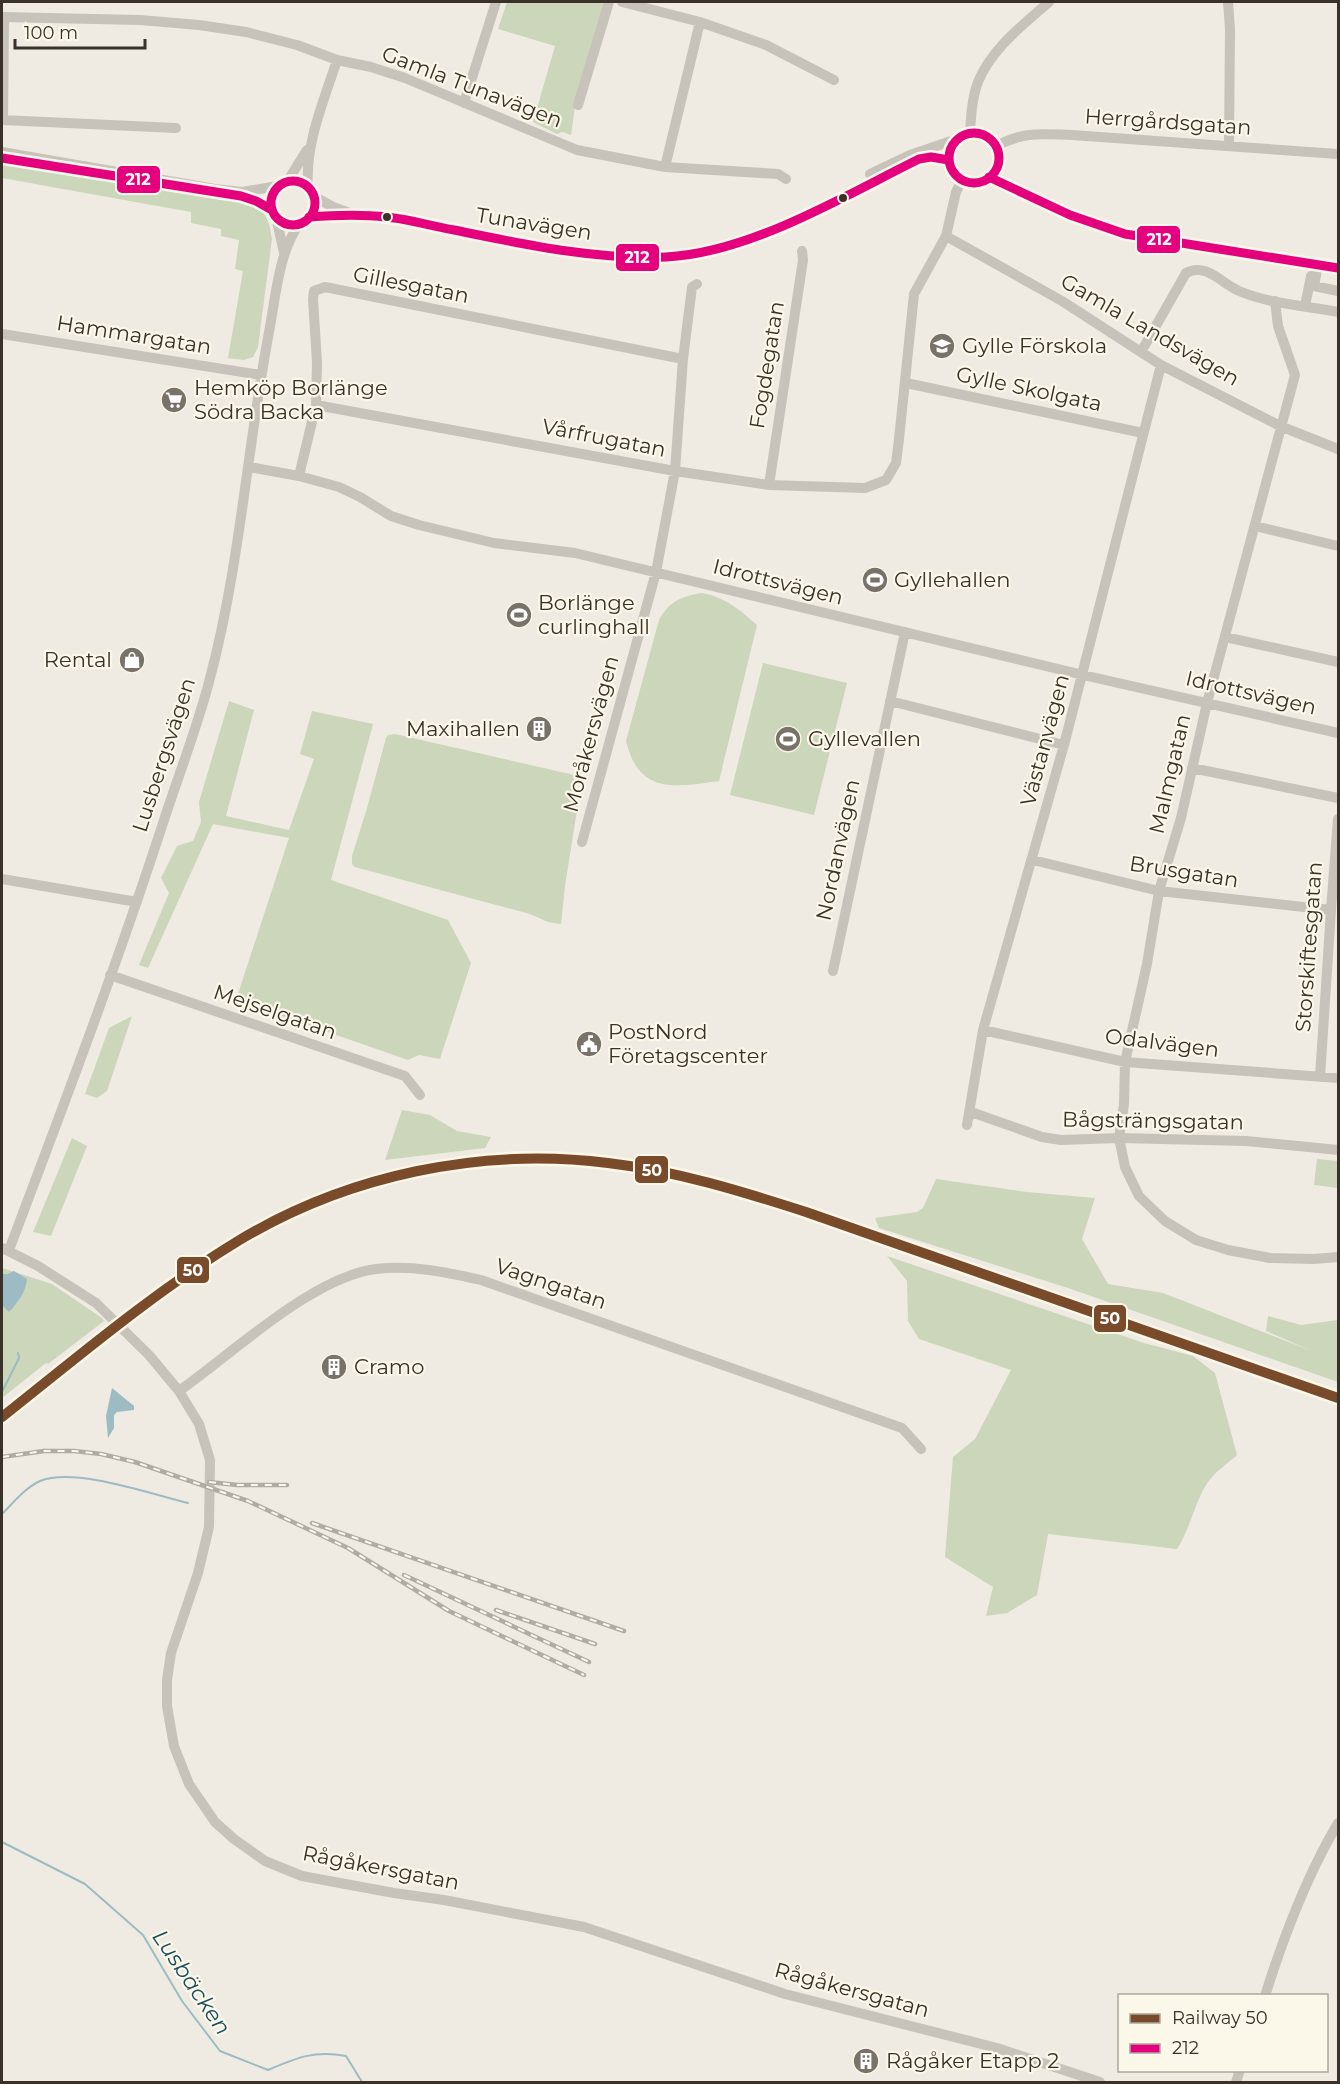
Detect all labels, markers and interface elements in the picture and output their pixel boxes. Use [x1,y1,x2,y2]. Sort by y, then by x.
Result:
scale bar [15,12,146,50]
text: 100 m [24,22,78,44]
street label: Gamla Tunavägen [378,41,566,132]
street label: Herrgårdsgatan [1084,103,1252,140]
line badge: 212 [116,165,161,194]
text: 212 [125,170,151,189]
unlabelled marker [837,192,849,204]
street label: Tunavägen [474,202,594,245]
unlabelled marker [381,211,393,223]
line badge: 212 [1136,225,1181,254]
text: 212 [1146,230,1172,249]
line badge: 212 [615,243,660,272]
text: 212 [624,248,650,267]
street label: Gillesgatan [351,261,471,308]
street label: Gamla Landsvägen [1056,268,1244,391]
street label: Fogdegatan [744,299,789,431]
street label: Hammargatan [55,310,213,359]
school or university icon: Gylle Förskola [927,331,957,361]
place label: Gylle Förskola [962,333,1107,358]
street label: Gylle Skolgata [954,361,1104,416]
place label: Hemköp Borlänge Södra Backa [194,375,388,424]
supermarket icon: Hemköp Borlänge Södra Backa [159,385,189,415]
street label: Vårfrugatan [540,413,668,462]
street label: Idrottsvägen [710,553,846,610]
sports icon: Gyllehallen [860,565,890,595]
place label: Gyllehallen [894,567,1010,592]
place label: Borlänge curlinghall [538,590,650,639]
sports icon: Borlänge curlinghall [504,600,534,630]
shop icon: Rental [117,645,147,675]
place label: Rental [44,647,112,672]
street label: Moråkersvägen [558,653,623,815]
street label: Idrottsvägen [1183,665,1319,720]
street label: Västanvägen [1015,671,1074,808]
street label: Lusbergsvägen [127,675,200,835]
street label: Malmgatan [1144,712,1195,836]
building icon: Maxihallen [524,714,554,744]
place label: Maxihallen [406,716,520,741]
sports icon: Gyllevallen [773,724,803,754]
place label: Gyllevallen [808,726,921,751]
street label: Nordanvägen [810,777,865,923]
street label: Brusgatan [1128,851,1240,892]
street label: Storskiftesgatan [1290,861,1327,1033]
street label: Mejselgatan [210,979,340,1044]
place label: PostNord Företagscenter [608,1019,768,1068]
street label: Odalvägen [1104,1023,1220,1062]
public building icon: PostNord Företagscenter [574,1029,604,1059]
street label: Bågsträngsgatan [1062,1106,1244,1135]
line badge: 50 [634,1155,669,1184]
text: 50 [642,1161,662,1180]
street label: Vagngatan [492,1253,610,1314]
line badge: 50 [176,1256,210,1284]
text: 50 [183,1261,203,1280]
line badge: 50 [1093,1304,1127,1333]
text: 50 [1100,1309,1120,1328]
building icon: Cramo [319,1352,349,1382]
place label: Cramo [354,1354,424,1379]
street label: Rågåkersgatan [301,1840,462,1895]
water label: Lusbäcken [147,1925,237,2040]
street label: Rågåkersgatan [772,1957,932,2022]
legend [1118,1994,1328,2072]
text: Railway 50 [1172,2007,1268,2029]
text: 212 [1172,2037,1199,2059]
building icon: Rågåker Etapp 2 [851,2046,881,2076]
place label: Rågåker Etapp 2 [886,2048,1059,2073]

